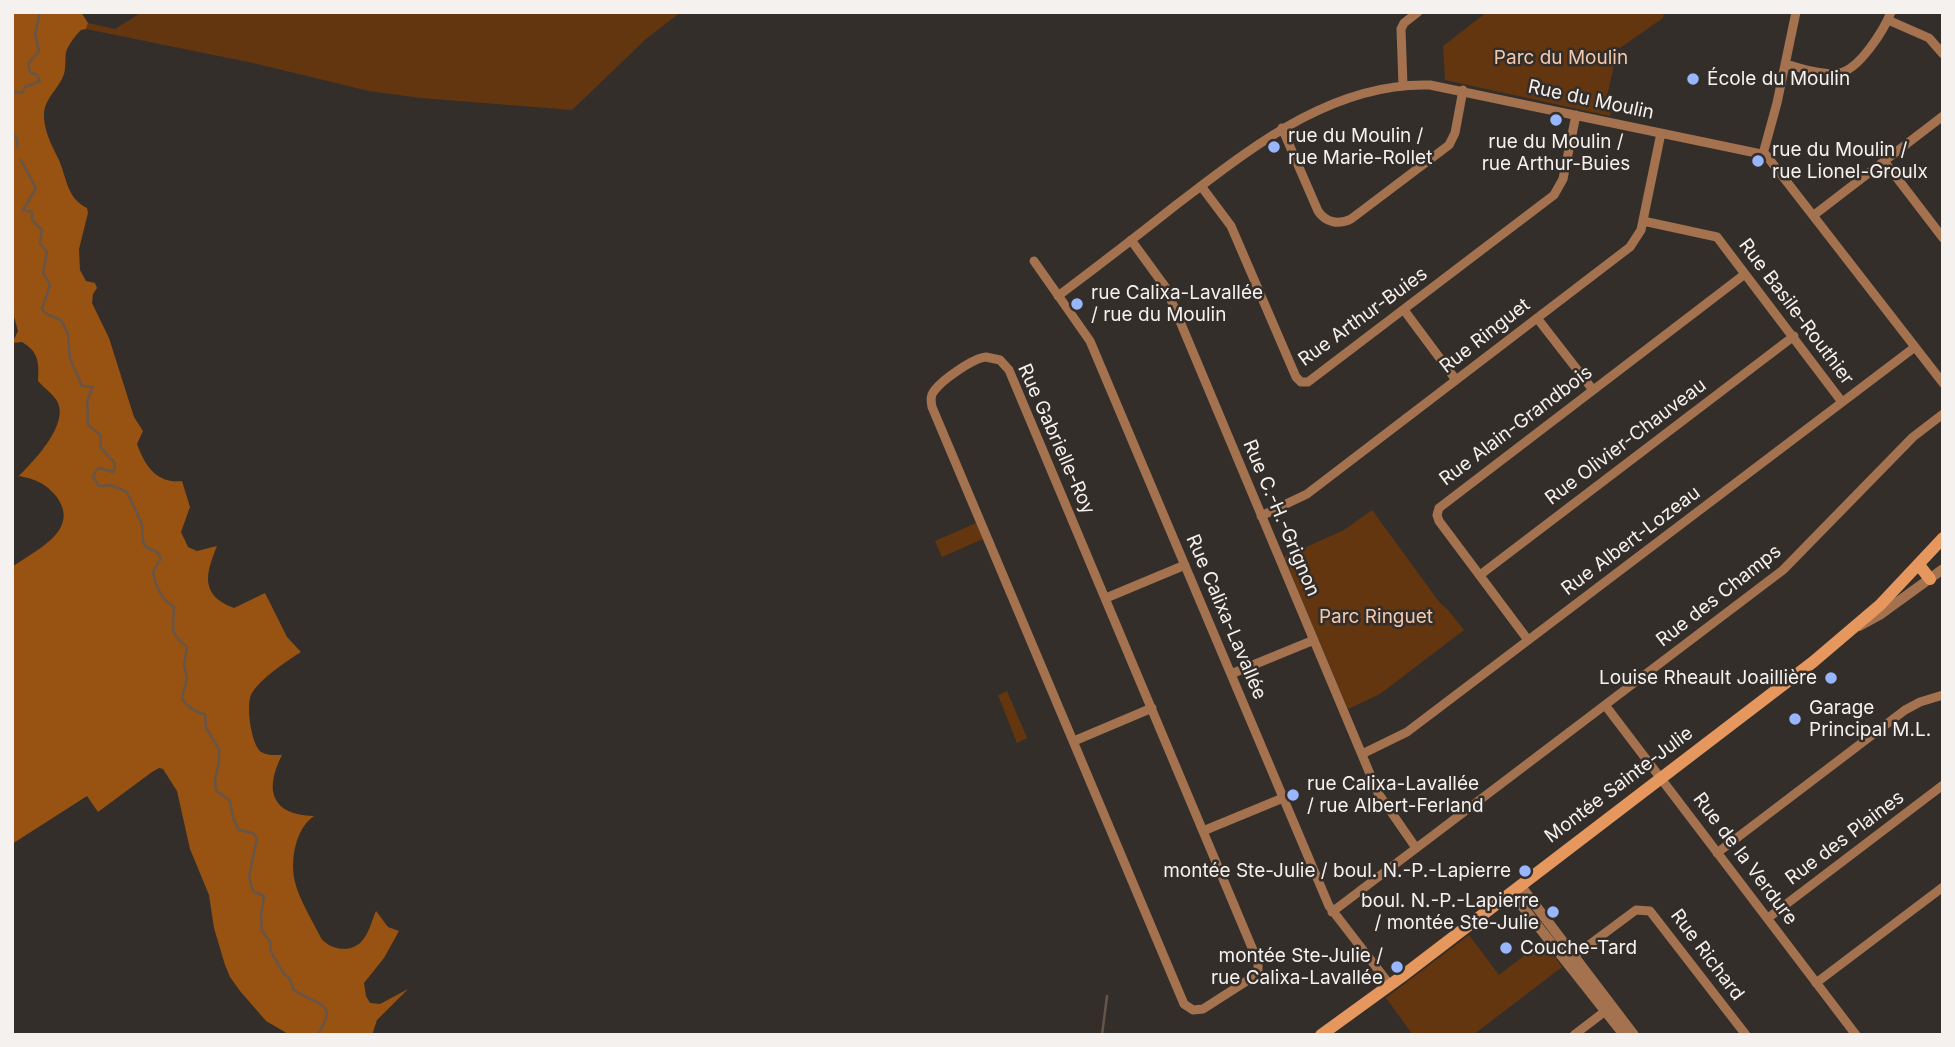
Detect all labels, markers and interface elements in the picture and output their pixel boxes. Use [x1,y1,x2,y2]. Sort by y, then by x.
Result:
park label: Parc du Moulin [1494,47,1628,69]
place label: École du Moulin [1707,68,1850,90]
marker: École du Moulin [1685,71,1701,87]
street label: Rue du Moulin [1526,76,1656,124]
marker: rue du Moulin / rue Arthur-Buies [1548,112,1564,128]
place label: rue du Moulin / rue Marie-Rollet [1288,125,1432,169]
place label: rue du Moulin / rue Arthur-Buies [1482,131,1630,175]
marker: rue du Moulin / rue Marie-Rollet [1266,139,1282,155]
place label: rue du Moulin / rue Lionel-Groulx [1772,139,1928,183]
marker: rue du Moulin / rue Lionel-Groulx [1750,153,1766,169]
street label: Rue Basile-Routhier [1734,235,1858,389]
street label: Rue Arthur-Buies [1294,263,1432,371]
place label: rue Calixa-Lavallée / rue du Moulin [1091,282,1263,326]
street label: Rue Ringuet [1435,294,1535,378]
marker: rue Calixa-Lavallée / rue du Moulin [1069,296,1085,312]
street label: Rue Gabrielle-Roy [1013,360,1099,518]
street label: Rue Alain-Grandbois [1435,361,1597,491]
street label: Rue Olivier-Chauveau [1541,374,1711,510]
street label: Rue C.-H.-Grignon [1238,436,1324,600]
street label: Rue Albert-Lozeau [1557,481,1705,601]
street label: Rue Calixa-Lavallée [1181,531,1271,703]
street label: Rue des Champs [1652,540,1786,652]
park label: Parc Ringuet [1319,606,1433,628]
place label: Louise Rheault Joaillière [1599,667,1817,689]
marker: Louise Rheault Joaillière [1823,670,1839,686]
place label: Garage Principal M.L. [1809,697,1931,741]
marker: Garage Principal M.L. [1787,711,1803,727]
street label: Montée Sainte-Julie [1541,722,1697,848]
place label: rue Calixa-Lavallée / rue Albert-Ferland [1307,773,1484,817]
street label: Rue des Plaines [1781,786,1909,890]
marker: rue Calixa-Lavallée / rue Albert-Ferland [1285,787,1301,803]
street label: Rue de la Verdure [1688,788,1802,930]
place label: montée Ste-Julie / boul. N.-P.-Lapierre [1163,860,1511,882]
marker: montée Ste-Julie / boul. N.-P.-Lapierre [1517,863,1533,879]
place label: boul. N.-P.-Lapierre / montée Ste-Julie [1361,890,1539,934]
marker: boul. N.-P.-Lapierre / montée Ste-Julie [1545,904,1561,920]
street label: Rue Richard [1665,905,1749,1005]
place label: Couche-Tard [1520,937,1637,959]
marker: Couche-Tard [1498,940,1514,956]
place label: montée Ste-Julie / rue Calixa-Lavallée [1211,945,1383,989]
marker: montée Ste-Julie / rue Calixa-Lavallée [1389,959,1405,975]

